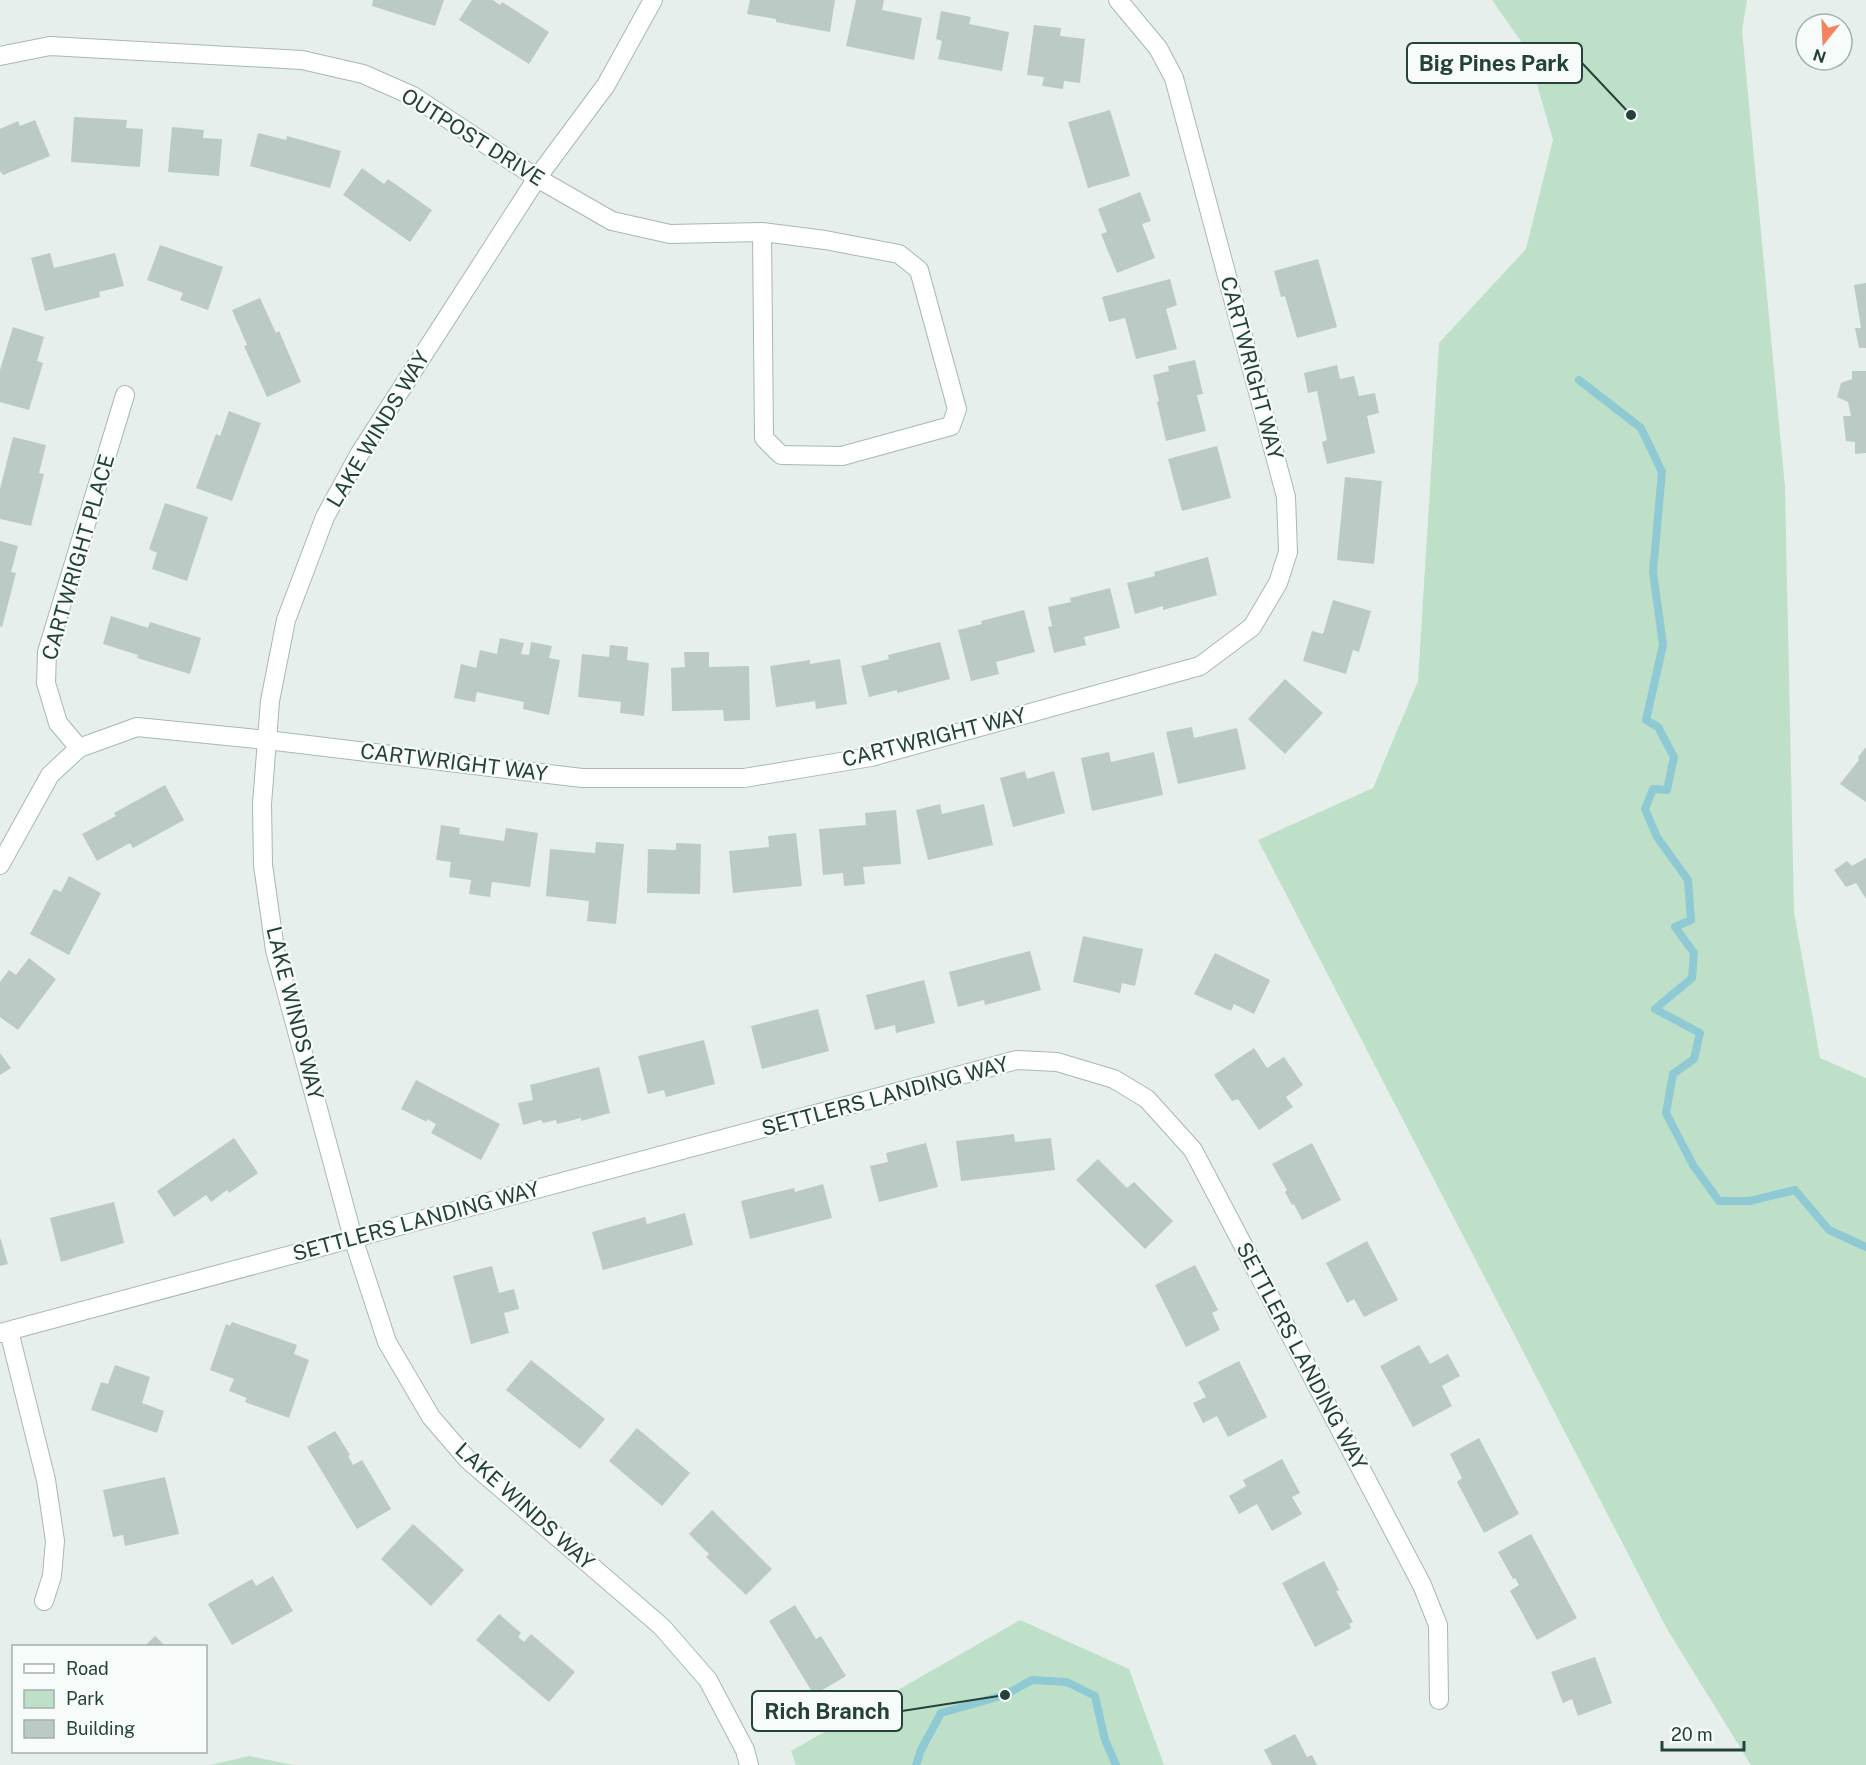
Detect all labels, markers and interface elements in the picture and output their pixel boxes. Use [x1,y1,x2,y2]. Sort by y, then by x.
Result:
north arrow [1794,12,1854,72]
callout: Big Pines Park [1407,43,1582,83]
text: N [1811,45,1828,67]
text: Big Pines Park [1419,50,1569,76]
street label: OUTPOST DRIVE [397,83,549,191]
street label: CARTWRIGHT WAY [1215,274,1289,463]
street label: LAKE WINDS WAY [321,346,435,512]
street label: CARTWRIGHT PLACE [37,451,119,663]
street label: CARTWRIGHT WAY [839,702,1029,772]
street label: CARTWRIGHT WAY [359,738,549,786]
street label: LAKE WINDS WAY [261,924,329,1103]
street label: SETTLERS LANDING WAY [759,1051,1011,1141]
street label: SETTLERS LANDING WAY [290,1176,542,1266]
street label: SETTLERS LANDING WAY [1231,1238,1373,1474]
street label: LAKE WINDS WAY [451,1437,600,1575]
legend [12,1645,207,1753]
text: Road [66,1658,109,1679]
text: Park [66,1688,104,1709]
callout: Rich Branch [752,1691,902,1731]
text: Rich Branch [764,1698,890,1724]
scale bar [1662,1714,1744,1752]
text: Building [66,1718,135,1739]
text: 20 m [1671,1724,1713,1745]

